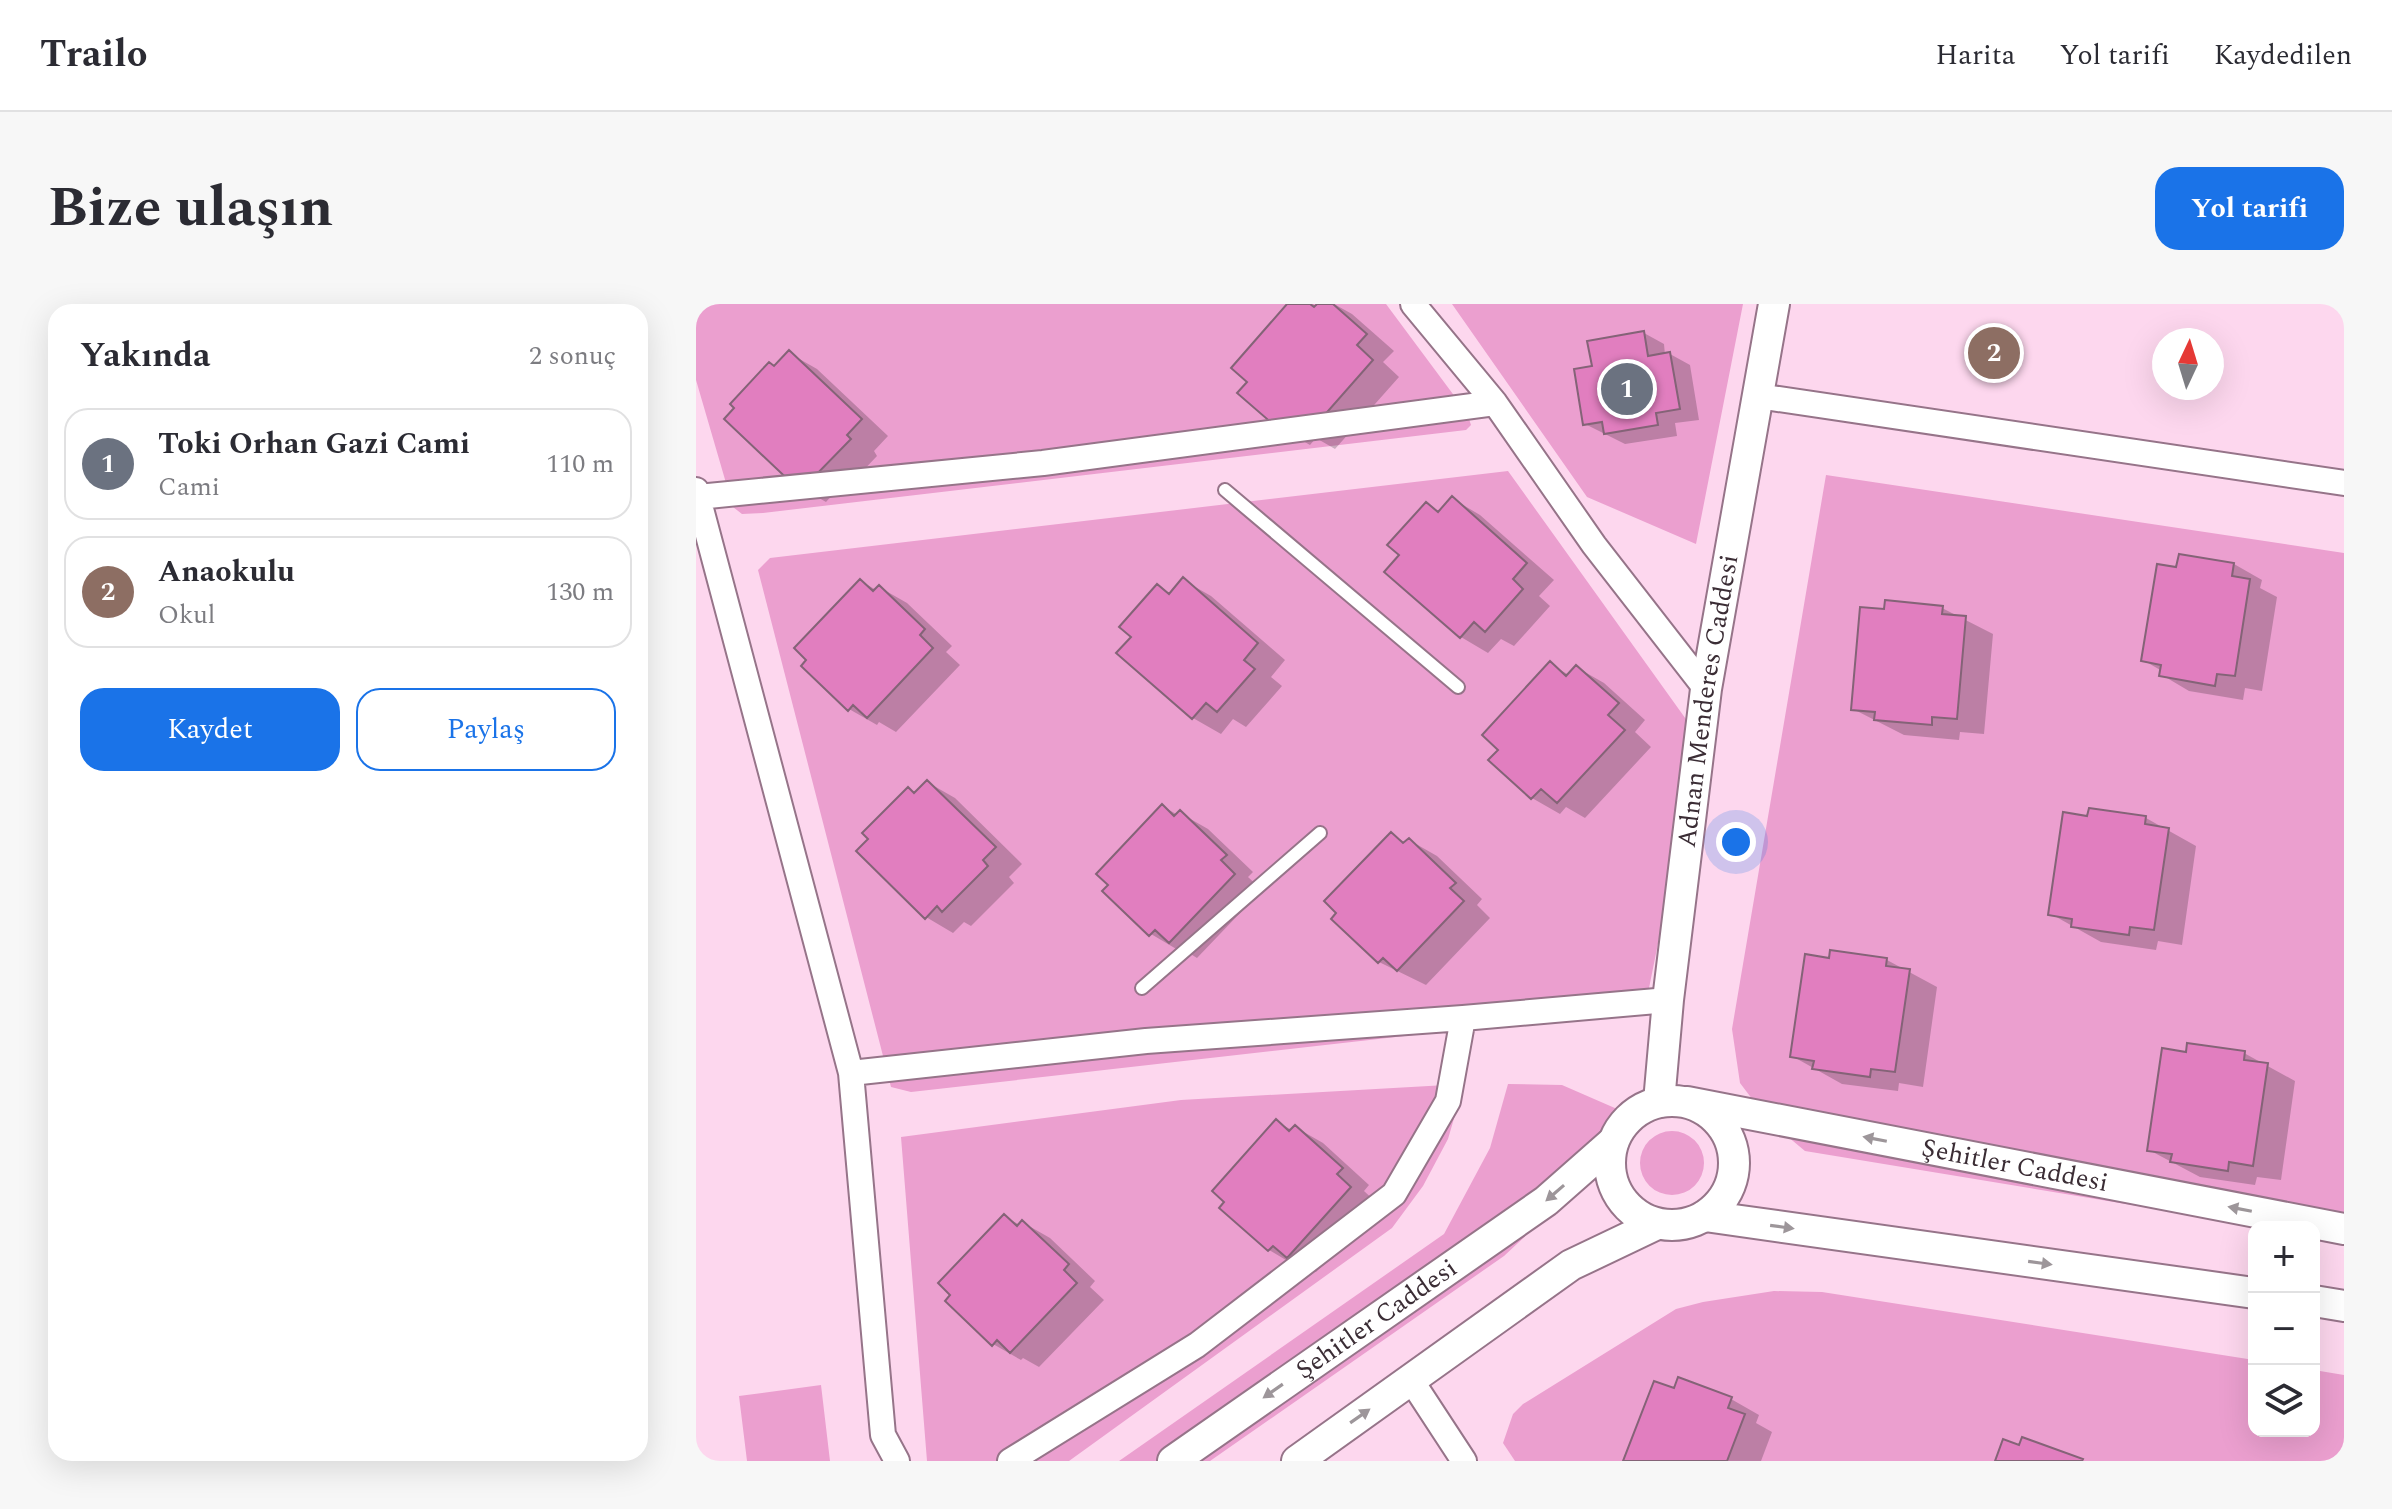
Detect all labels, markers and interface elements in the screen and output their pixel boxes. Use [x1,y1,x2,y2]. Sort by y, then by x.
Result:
text: Trailo [40,26,147,84]
text: Harita [1936,34,2015,77]
text: Yol tarifi [2059,34,2170,77]
text: Kaydedilen [2214,34,2352,77]
text: Bize ulaşın [48,166,333,251]
button: Yol tarifi [2155,167,2344,250]
pin: 2 [1968,323,2020,383]
north arrow [2152,328,2224,400]
text: Yakında [80,330,211,382]
text: 2 sonuç [529,336,616,376]
pin: 1 [1601,359,1653,419]
text: Toki Orhan Gazi Cami [158,421,470,467]
text: 1 [101,444,115,484]
text: 110 m [546,444,614,484]
text: Cami [158,467,220,507]
text: Anaokulu [158,549,295,595]
street label: Adnan Menderes Caddesi [1667,551,1749,850]
text: 2 [101,572,115,612]
text: 130 m [546,572,614,612]
text: Okul [158,595,215,635]
button: Kaydet [80,688,340,771]
button: Paylaş [356,688,616,771]
your location [1716,822,1756,862]
street label: Şehitler Caddesi [1918,1128,2112,1203]
one-way arrow [1862,1132,1887,1144]
one-way arrow [1545,1184,1565,1201]
one-way arrow [2227,1202,2252,1215]
one-way arrow [1770,1221,1795,1234]
map controls [2248,1221,2320,1437]
button: + [2248,1221,2320,1293]
street label: Şehitler Caddesi [1287,1249,1465,1390]
one-way arrow [2028,1257,2053,1270]
button: − [2248,1293,2320,1365]
button: layers [2248,1365,2320,1437]
one-way arrow [1263,1383,1284,1398]
one-way arrow [1350,1409,1371,1424]

